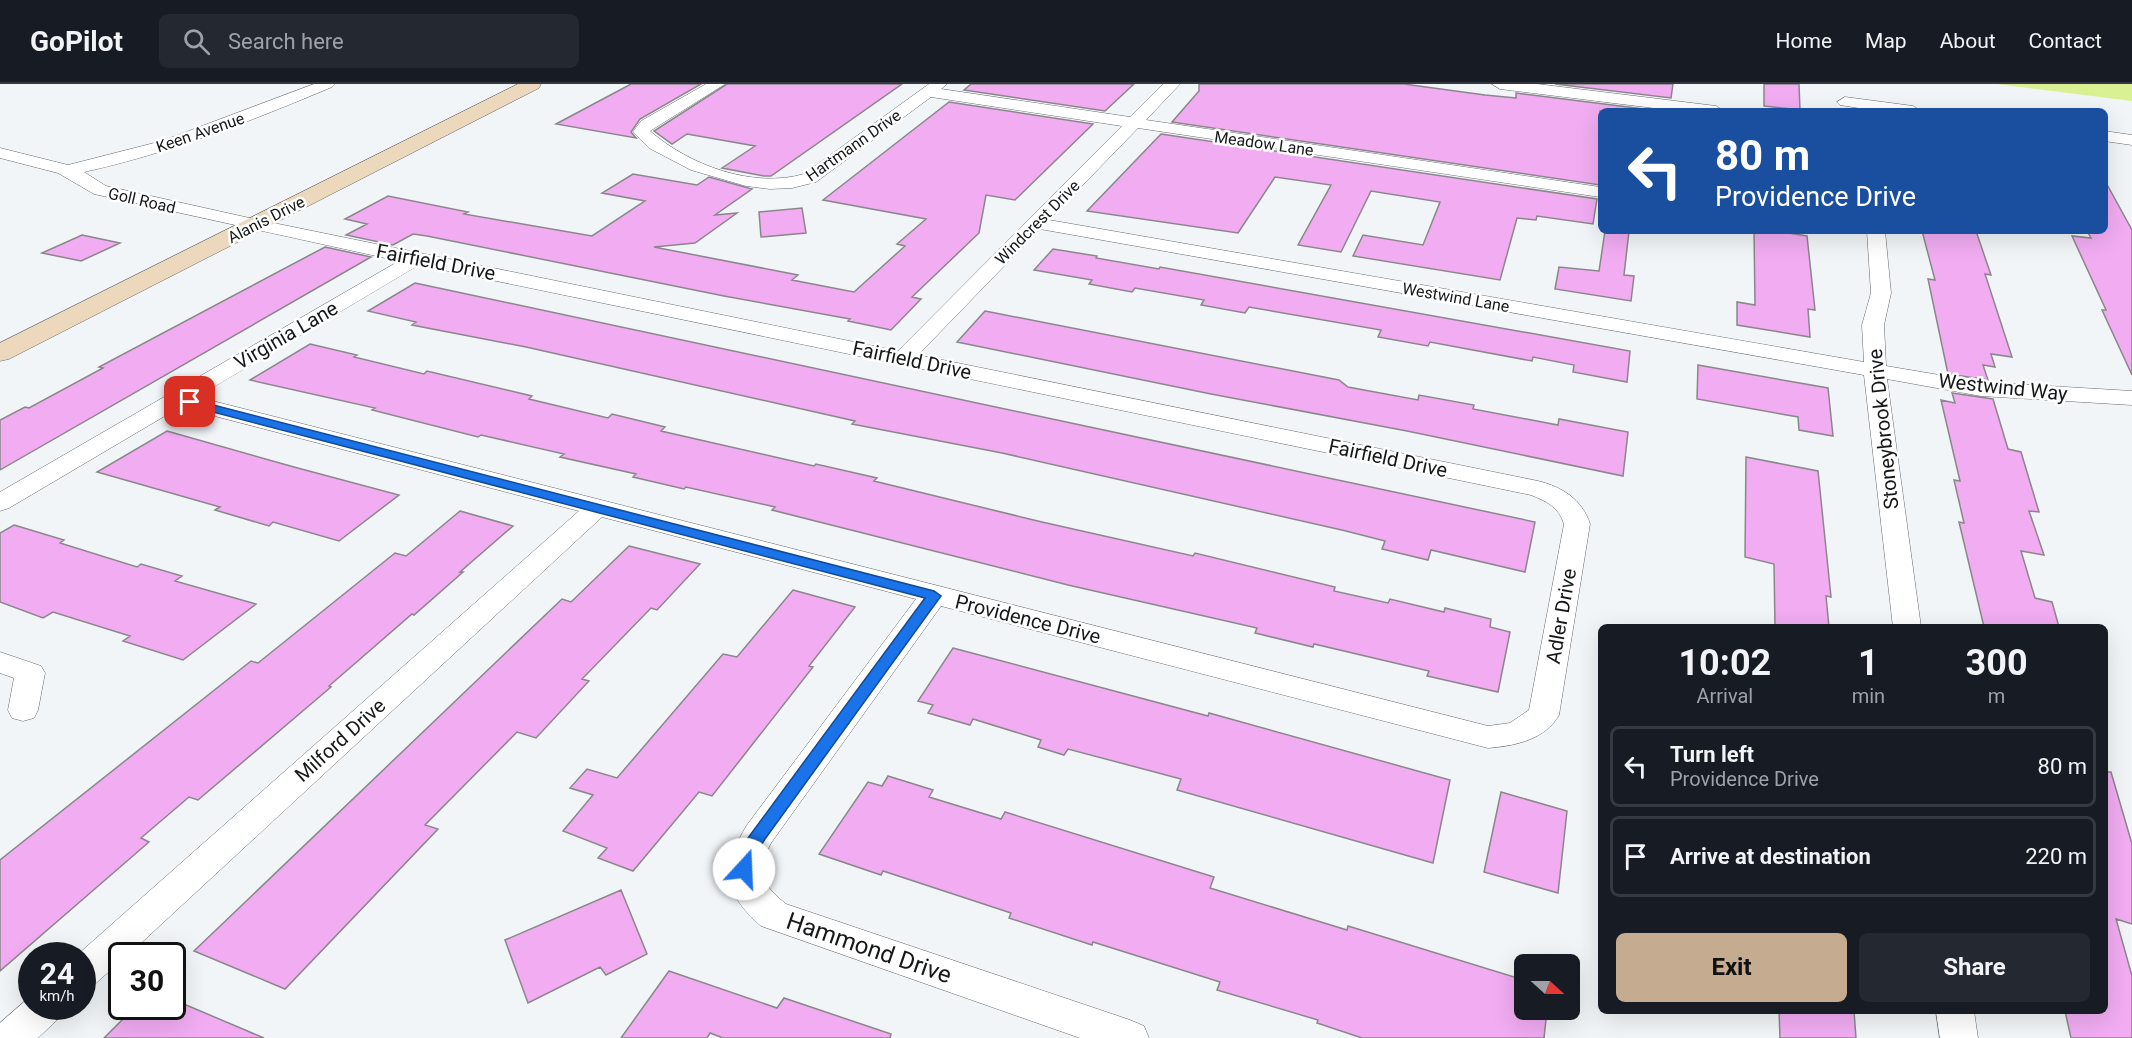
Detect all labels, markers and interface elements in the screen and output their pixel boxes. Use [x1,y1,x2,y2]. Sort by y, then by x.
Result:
search box [159,14,579,68]
text: GoPilot [30,25,123,58]
icon: search [180,25,213,58]
text: Search here [228,29,344,54]
text: Home [1776,29,1832,53]
text: Map [1865,29,1907,53]
text: About [1940,29,1996,53]
text: Contact [2029,29,2102,53]
street label: Hartmann Drive [802,106,904,185]
street label: Keen Avenue [154,109,247,156]
street label: Meadow Lane [1213,127,1315,160]
text: 80 m [1715,131,1810,180]
icon: left [1616,132,1694,210]
street label: Windcrest Drive [991,176,1083,268]
text: Providence Drive [1715,181,1916,213]
street label: Goll Road [106,184,177,217]
street label: Alanis Drive [225,192,308,247]
street label: Fairfield Drive [374,239,498,285]
street label: Westwind Lane [1401,279,1511,316]
street label: Virginia Lane [230,296,342,374]
street label: Fairfield Drive [850,336,974,384]
street label: Stoneybrook Drive [1863,348,1903,510]
street label: Westwind Way [1937,368,2069,406]
pin [164,376,215,427]
icon: arrive [173,385,206,418]
street label: Fairfield Drive [1326,434,1450,482]
street label: Adler Drive [1541,566,1581,666]
street label: Providence Drive [953,589,1103,649]
text: 10:02 [1678,642,1771,684]
text: 1 [1858,642,1879,684]
text: 300 [1966,642,2028,684]
text: Arrival [1696,684,1753,708]
text: min [1852,684,1885,708]
text: m [1988,684,2005,708]
street label: Milford Drive [290,693,390,787]
text: Turn left [1670,742,1754,767]
icon: left [1619,750,1652,783]
text: 80 m [2038,754,2087,779]
text: Providence Drive [1670,767,1819,791]
position arrow [712,837,776,901]
icon: arrive [1619,840,1652,873]
text: Arrive at destination [1670,844,1871,869]
text: 220 m [2025,844,2087,869]
street label: Hammond Drive [783,907,955,989]
button: Exit [1616,933,1847,1002]
button: Share [1859,933,2090,1002]
speed limit sign: 30 [108,942,186,1020]
north arrow [1514,954,1580,1020]
map controls [1514,954,1580,1020]
text: 24 [40,956,74,991]
text: km/h [39,987,75,1005]

